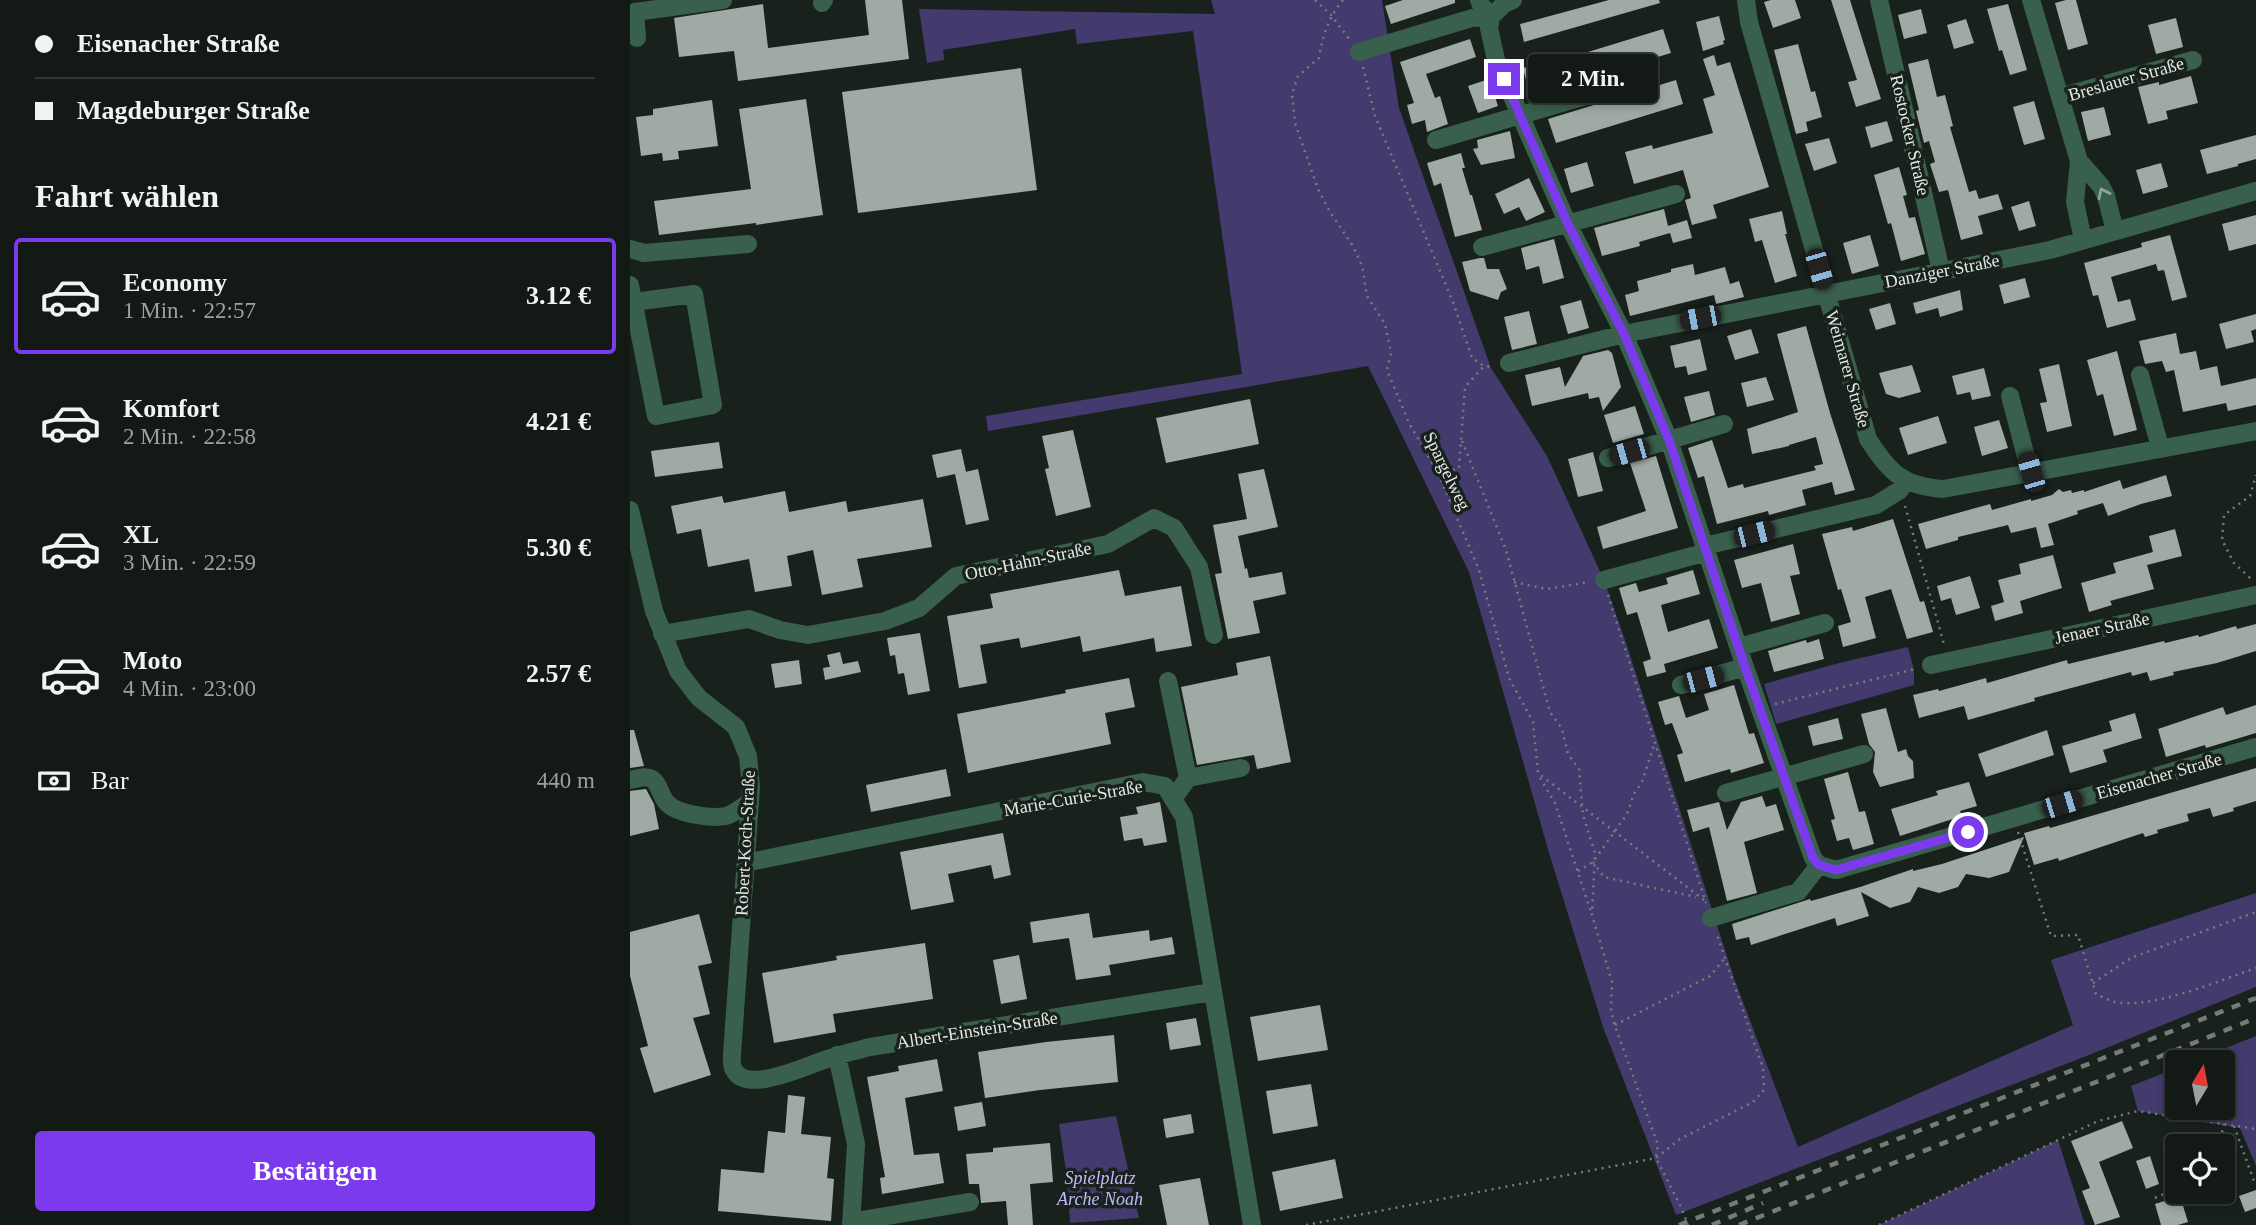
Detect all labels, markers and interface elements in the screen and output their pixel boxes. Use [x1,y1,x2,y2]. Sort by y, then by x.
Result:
text: Eisenacher Straße [77,29,279,58]
street label: Breslauer Straße [2066,53,2186,105]
callout: 2 Min. [1528,55,1658,104]
route end [1488,63,1520,95]
text: 2 Min. [1561,66,1625,91]
street label: Rostocker Straße [1886,73,1934,197]
text: Magdeburger Straße [77,96,310,125]
text: Fahrt wählen [35,178,219,214]
one-way arrow [2097,188,2111,200]
car [1804,246,1835,292]
street label: Danziger Straße [1883,250,2001,292]
icon: car [39,265,102,328]
text: Economy [123,268,227,297]
text: 3.12 € [526,281,591,310]
text: 1 Min. · 22:57 [123,298,256,323]
car [1678,304,1723,332]
street label: Weimarer Straße [1822,308,1874,430]
icon: car [39,391,102,454]
text: Komfort [123,394,220,423]
text: 4.21 € [526,407,591,436]
text: 2 Min. · 22:58 [123,424,256,449]
street label: Spargelweg [1419,429,1475,513]
car [1606,436,1653,468]
car [2016,449,2047,495]
icon: car [39,517,102,580]
car [1732,519,1777,549]
text: XL [123,520,159,549]
text: 5.30 € [526,533,591,562]
street label: Otto-Hahn-Straße [963,538,1093,584]
text: 3 Min. · 22:59 [123,550,256,575]
street label: Jenaer Straße [2053,608,2151,648]
icon: car [39,643,102,706]
text: Moto [123,646,182,675]
text: 2.57 € [526,659,591,688]
car [1680,663,1727,695]
text: 4 Min. · 23:00 [123,676,256,701]
street label: Eisenacher Straße [2094,749,2224,803]
icon: cash [35,762,73,800]
text: Bar [91,766,129,795]
text: 440 m [537,768,595,793]
street label: Robert-Koch-Straße [731,770,759,916]
street label: Marie-Curie-Straße [1002,776,1144,820]
car [2039,788,2086,820]
route start [1952,816,1984,848]
street label: Albert-Einstein-Straße [895,1007,1059,1053]
north arrow [2165,1050,2235,1120]
map controls [2165,1050,2235,1204]
button: Bestätigen [35,1131,595,1211]
button: locate [2165,1134,2235,1204]
park label: Spielplatz Arche Noah [1056,1168,1143,1209]

